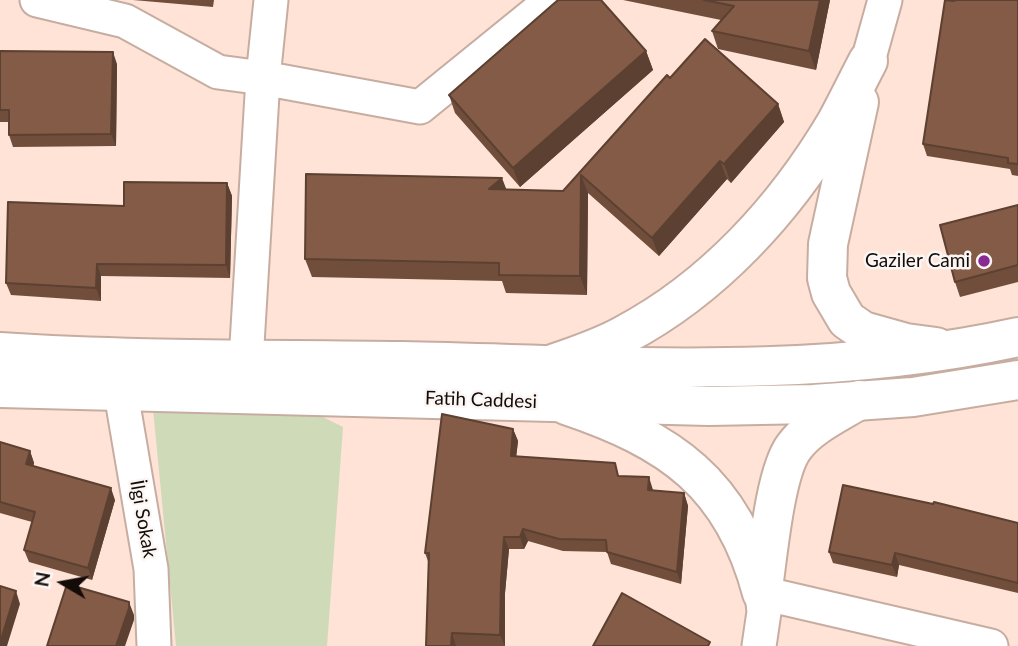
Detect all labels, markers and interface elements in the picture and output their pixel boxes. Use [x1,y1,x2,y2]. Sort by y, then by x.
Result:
place label: Gaziler Cami [865,250,970,272]
marker: Gaziler Cami [976,253,992,269]
street label: Fatih Caddesi [425,387,537,413]
street label: İlgi Sokak [125,478,161,560]
north arrow [28,548,98,618]
text: N [29,570,54,588]

